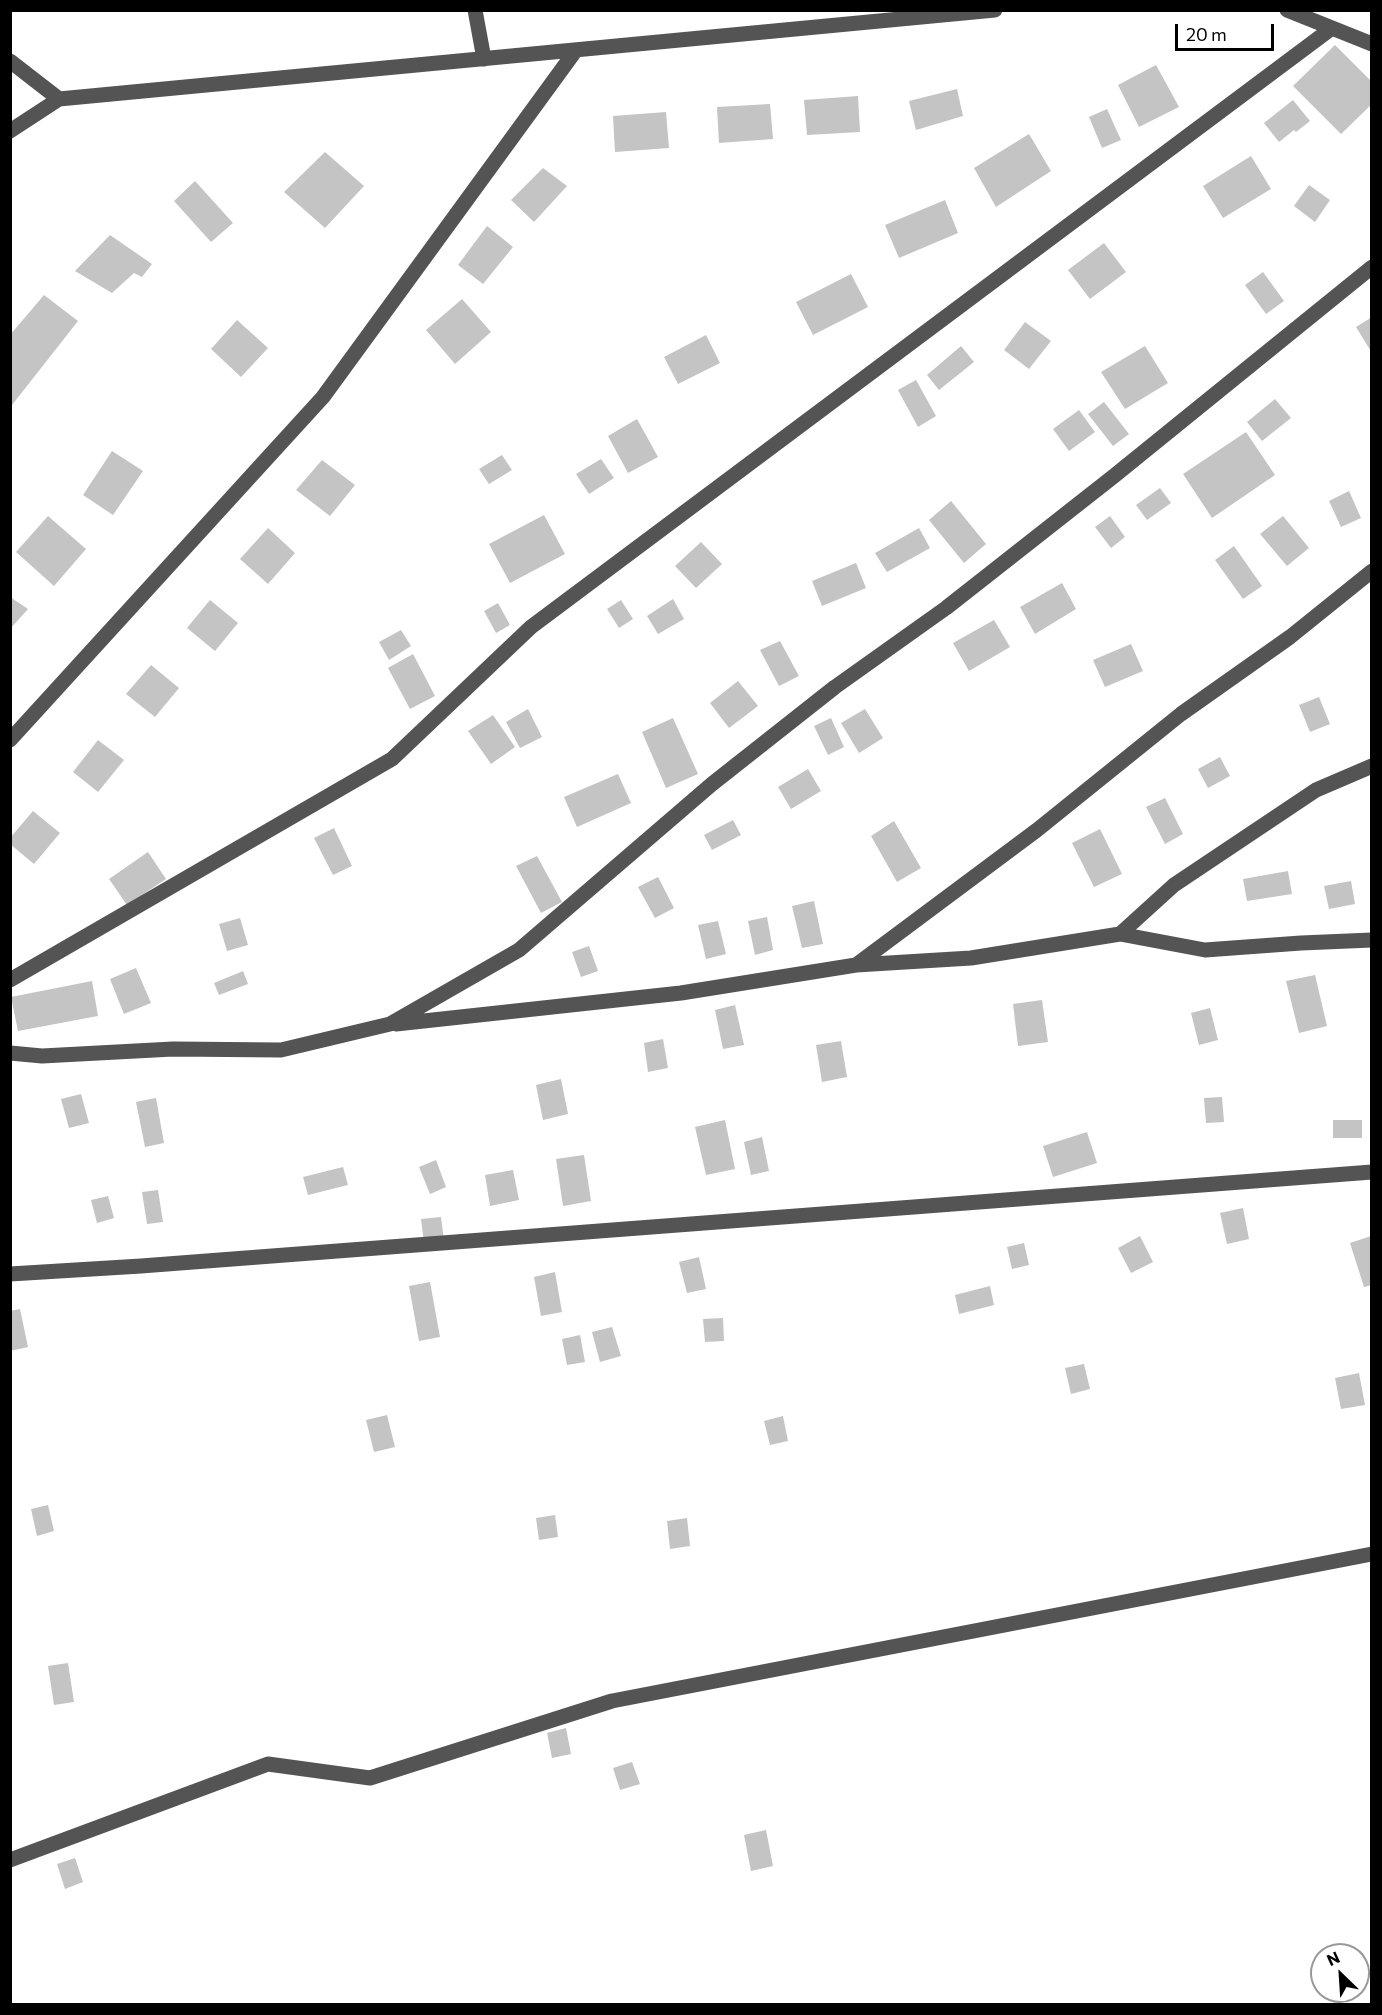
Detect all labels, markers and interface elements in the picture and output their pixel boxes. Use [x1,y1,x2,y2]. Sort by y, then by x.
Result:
scale bar [1178,12,1277,50]
text: 20 m [1186,23,1227,45]
north arrow [1310,1943,1370,2003]
text: N [1324,1947,1342,1969]

